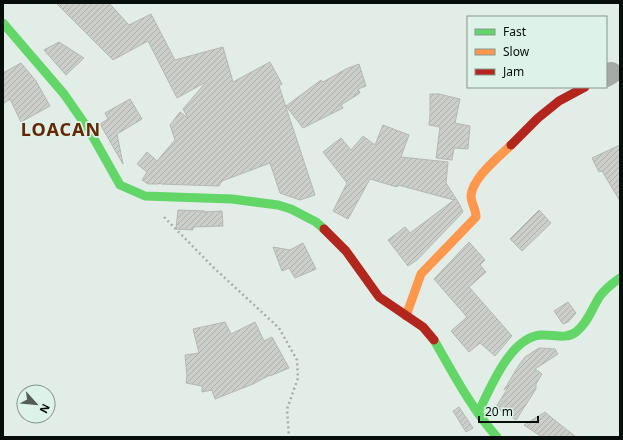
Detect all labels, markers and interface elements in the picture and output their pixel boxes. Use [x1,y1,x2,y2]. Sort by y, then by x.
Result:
legend [467,16,607,88]
text: Fast [503,23,527,40]
text: Slow [503,43,530,60]
text: Jam [502,63,524,80]
district label: LOACAN [21,117,101,141]
north arrow [16,384,56,424]
scale bar [479,398,538,424]
text: N [37,401,54,416]
text: 20 m [485,403,513,420]

